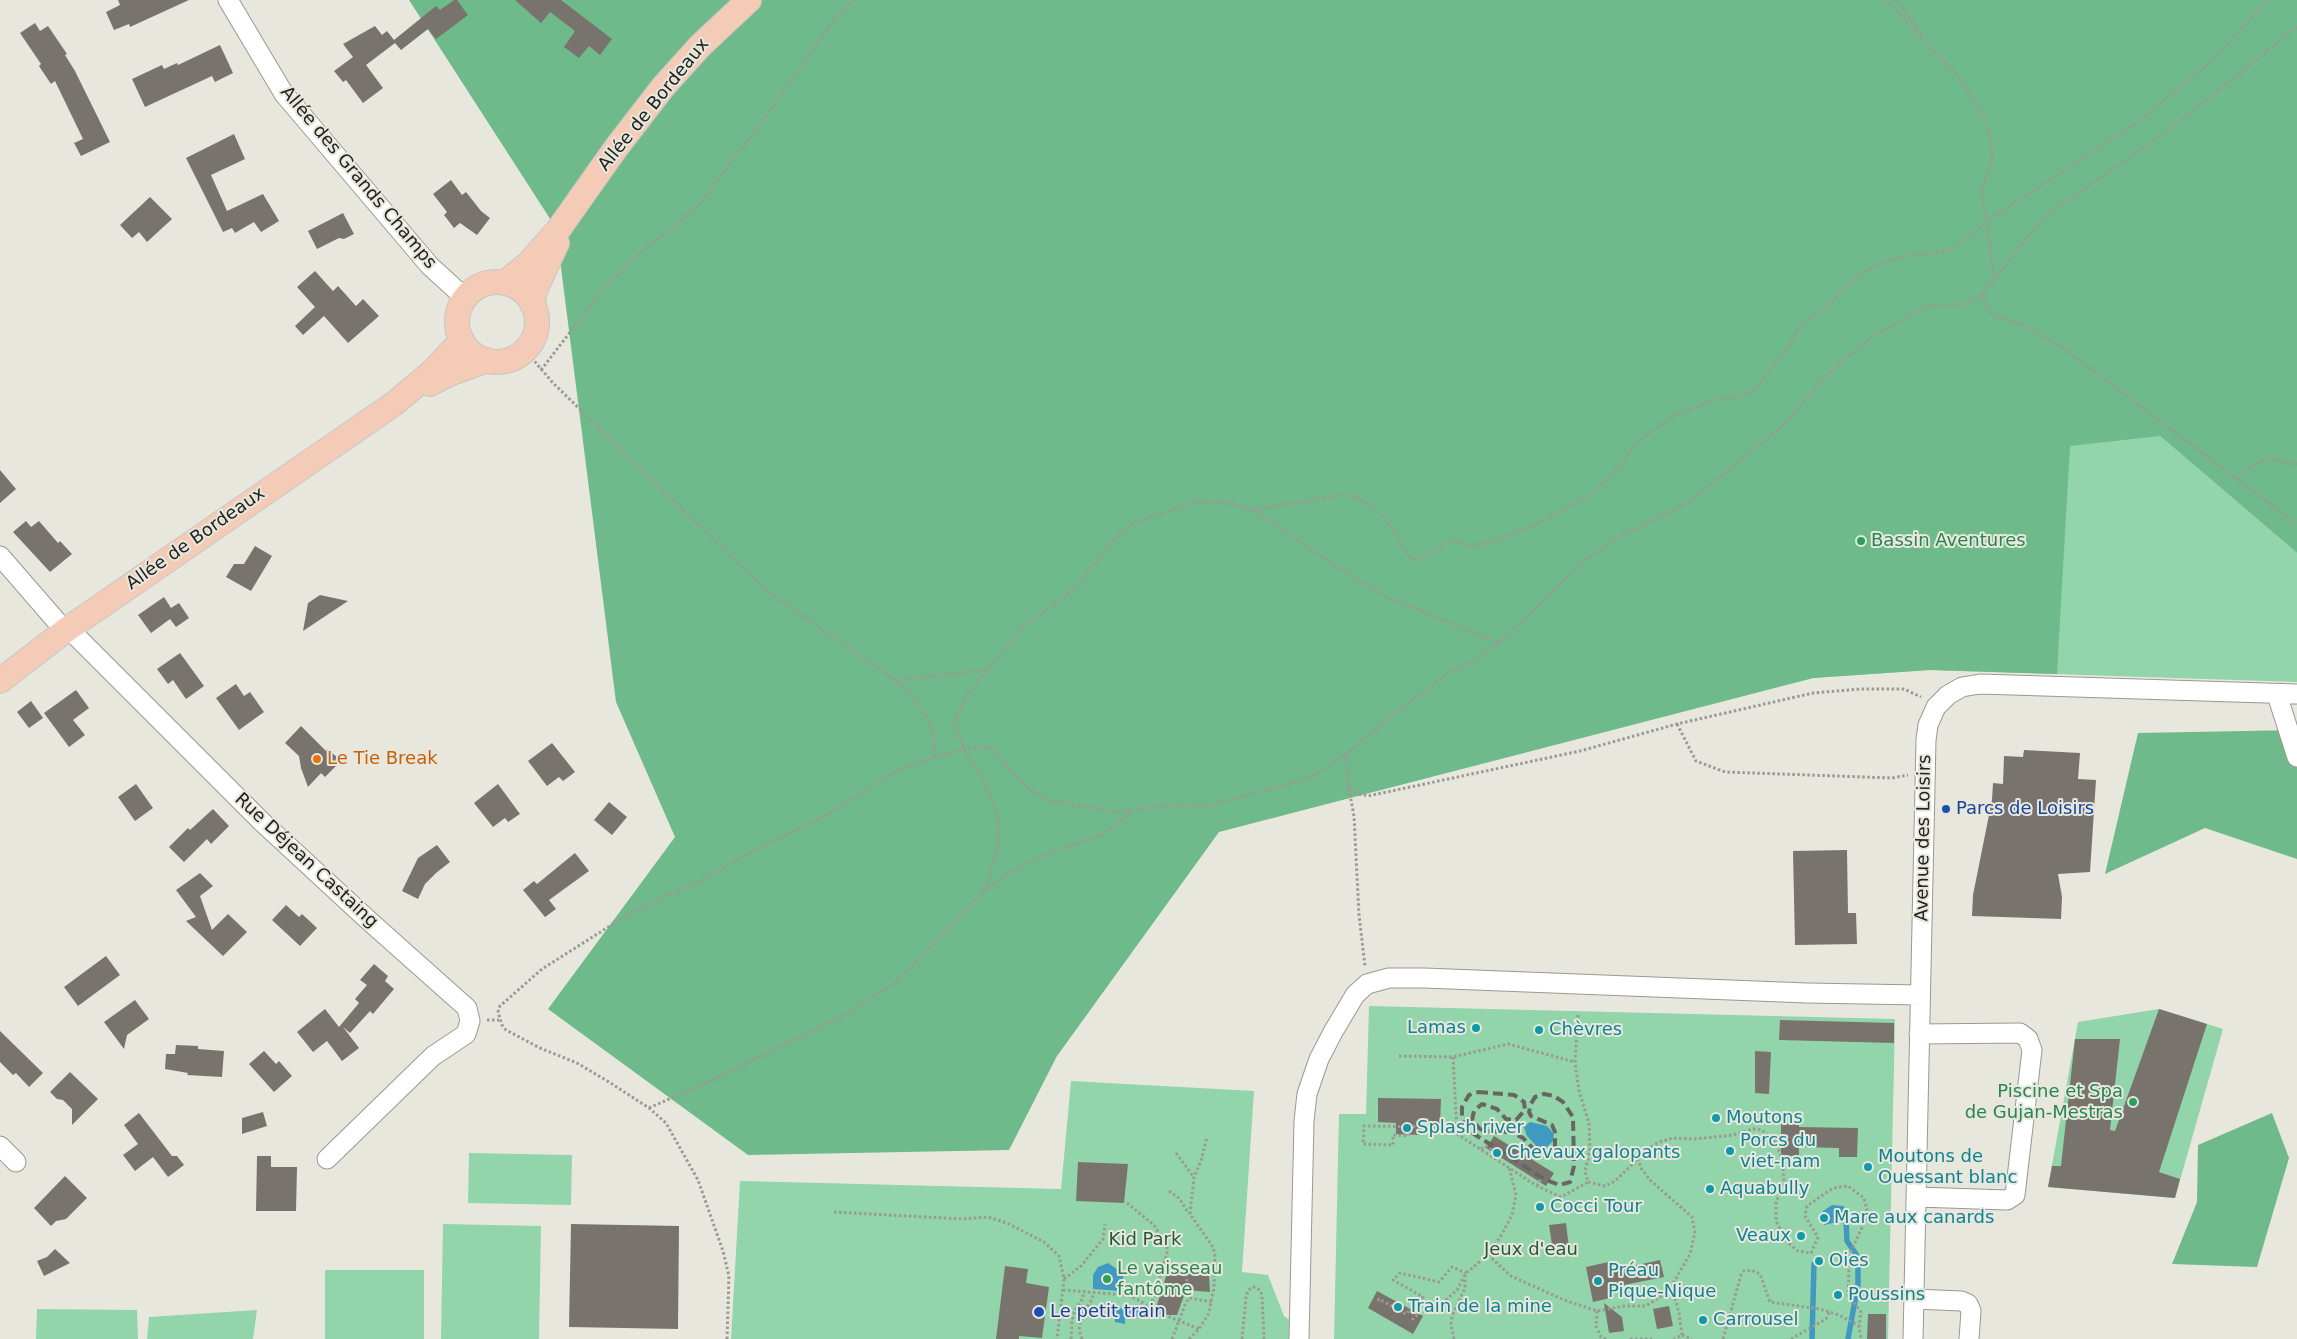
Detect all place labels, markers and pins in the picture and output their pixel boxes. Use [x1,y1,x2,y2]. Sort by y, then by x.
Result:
place label: Bassin Aventures [1871,530,2026,552]
marker: Bassin Aventures [1855,535,1867,547]
place label: Le Tie Break [327,748,438,770]
marker: Le Tie Break [311,753,323,765]
place label: Parcs de Loisirs [1956,798,2094,820]
marker: Parcs de Loisirs [1940,803,1952,815]
place label: Lamas [1407,1017,1466,1039]
place label: Chèvres [1549,1019,1622,1041]
marker: Lamas [1470,1022,1482,1034]
marker: Chèvres [1533,1024,1545,1036]
place label: Piscine et Spa de Gujan-Mestras [1965,1081,2123,1124]
marker: Piscine et Spa de Gujan-Mestras [2127,1096,2139,1108]
place label: Moutons [1726,1107,1803,1129]
marker: Moutons [1710,1112,1722,1124]
place label: Splash river [1417,1117,1524,1139]
marker: Splash river [1401,1122,1413,1134]
place label: Porcs du viet-nam [1740,1130,1820,1172]
place label: Chevaux galopants [1507,1142,1680,1164]
marker: Porcs du viet-nam [1724,1145,1736,1157]
place label: Moutons de Ouessant blanc [1878,1146,2017,1188]
marker: Chevaux galopants [1491,1147,1503,1159]
marker: Moutons de Ouessant blanc [1862,1161,1874,1173]
place label: Aquabully [1720,1178,1809,1200]
marker: Aquabully [1704,1183,1716,1195]
place label: Cocci Tour [1550,1196,1642,1218]
marker: Cocci Tour [1534,1201,1546,1213]
place label: Mare aux canards [1834,1207,1994,1229]
marker: Mare aux canards [1818,1212,1830,1224]
place label: Veaux [1736,1225,1791,1247]
marker: Veaux [1795,1230,1807,1242]
place label: Oies [1829,1250,1869,1272]
marker: Oies [1813,1255,1825,1267]
place label: Le vaisseau fantôme [1117,1258,1222,1300]
place label: Préau Pique-Nique [1608,1260,1716,1302]
marker: Le vaisseau fantôme [1101,1273,1113,1285]
marker: Préau Pique-Nique [1592,1275,1604,1287]
place label: Poussins [1848,1284,1925,1306]
marker: Poussins [1832,1289,1844,1301]
place label: Train de la mine [1408,1296,1552,1318]
place label: Le petit train [1050,1301,1166,1323]
marker: Train de la mine [1392,1301,1404,1313]
marker: Le petit train [1032,1305,1046,1319]
place label: Carrousel [1713,1309,1799,1331]
marker: Carrousel [1697,1314,1709,1326]

